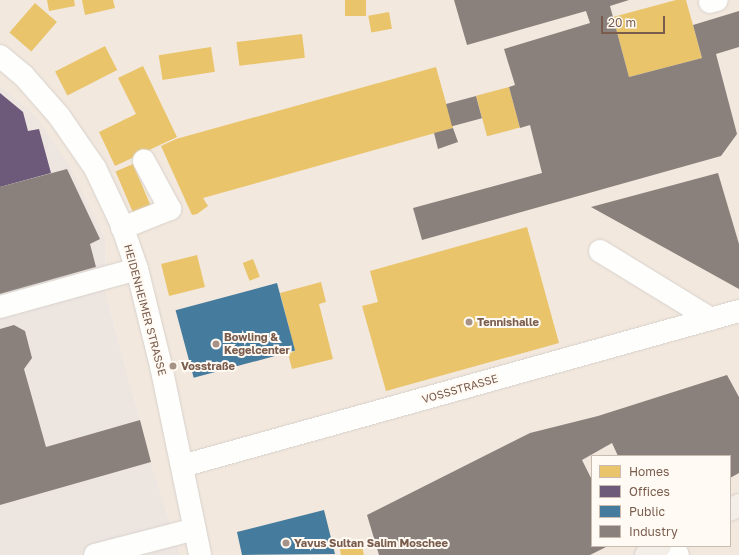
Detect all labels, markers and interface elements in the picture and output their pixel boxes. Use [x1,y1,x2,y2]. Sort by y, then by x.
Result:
scale bar [603,8,667,34]
text: 20 m [608,15,636,30]
street label: HEIDENHEIMER STRASSE [121,243,169,377]
place label: Tennishalle [477,315,539,329]
marker: Tennishalle [464,317,474,327]
place label: Bowling & Kegelcenter [224,331,290,357]
marker: Bowling & Kegelcenter [211,339,221,349]
place label: Vosstraße [181,359,235,373]
marker: Vosstraße [168,361,178,371]
street label: VOSSSTRASSE [420,372,500,406]
legend [591,455,731,547]
text: Homes [629,464,669,479]
text: Offices [629,484,670,499]
text: Public [629,504,665,519]
text: Industry [629,524,678,539]
place label: Yavus Sultan Salim Moschee [294,536,448,550]
marker: Yavus Sultan Salim Moschee [281,538,291,548]

